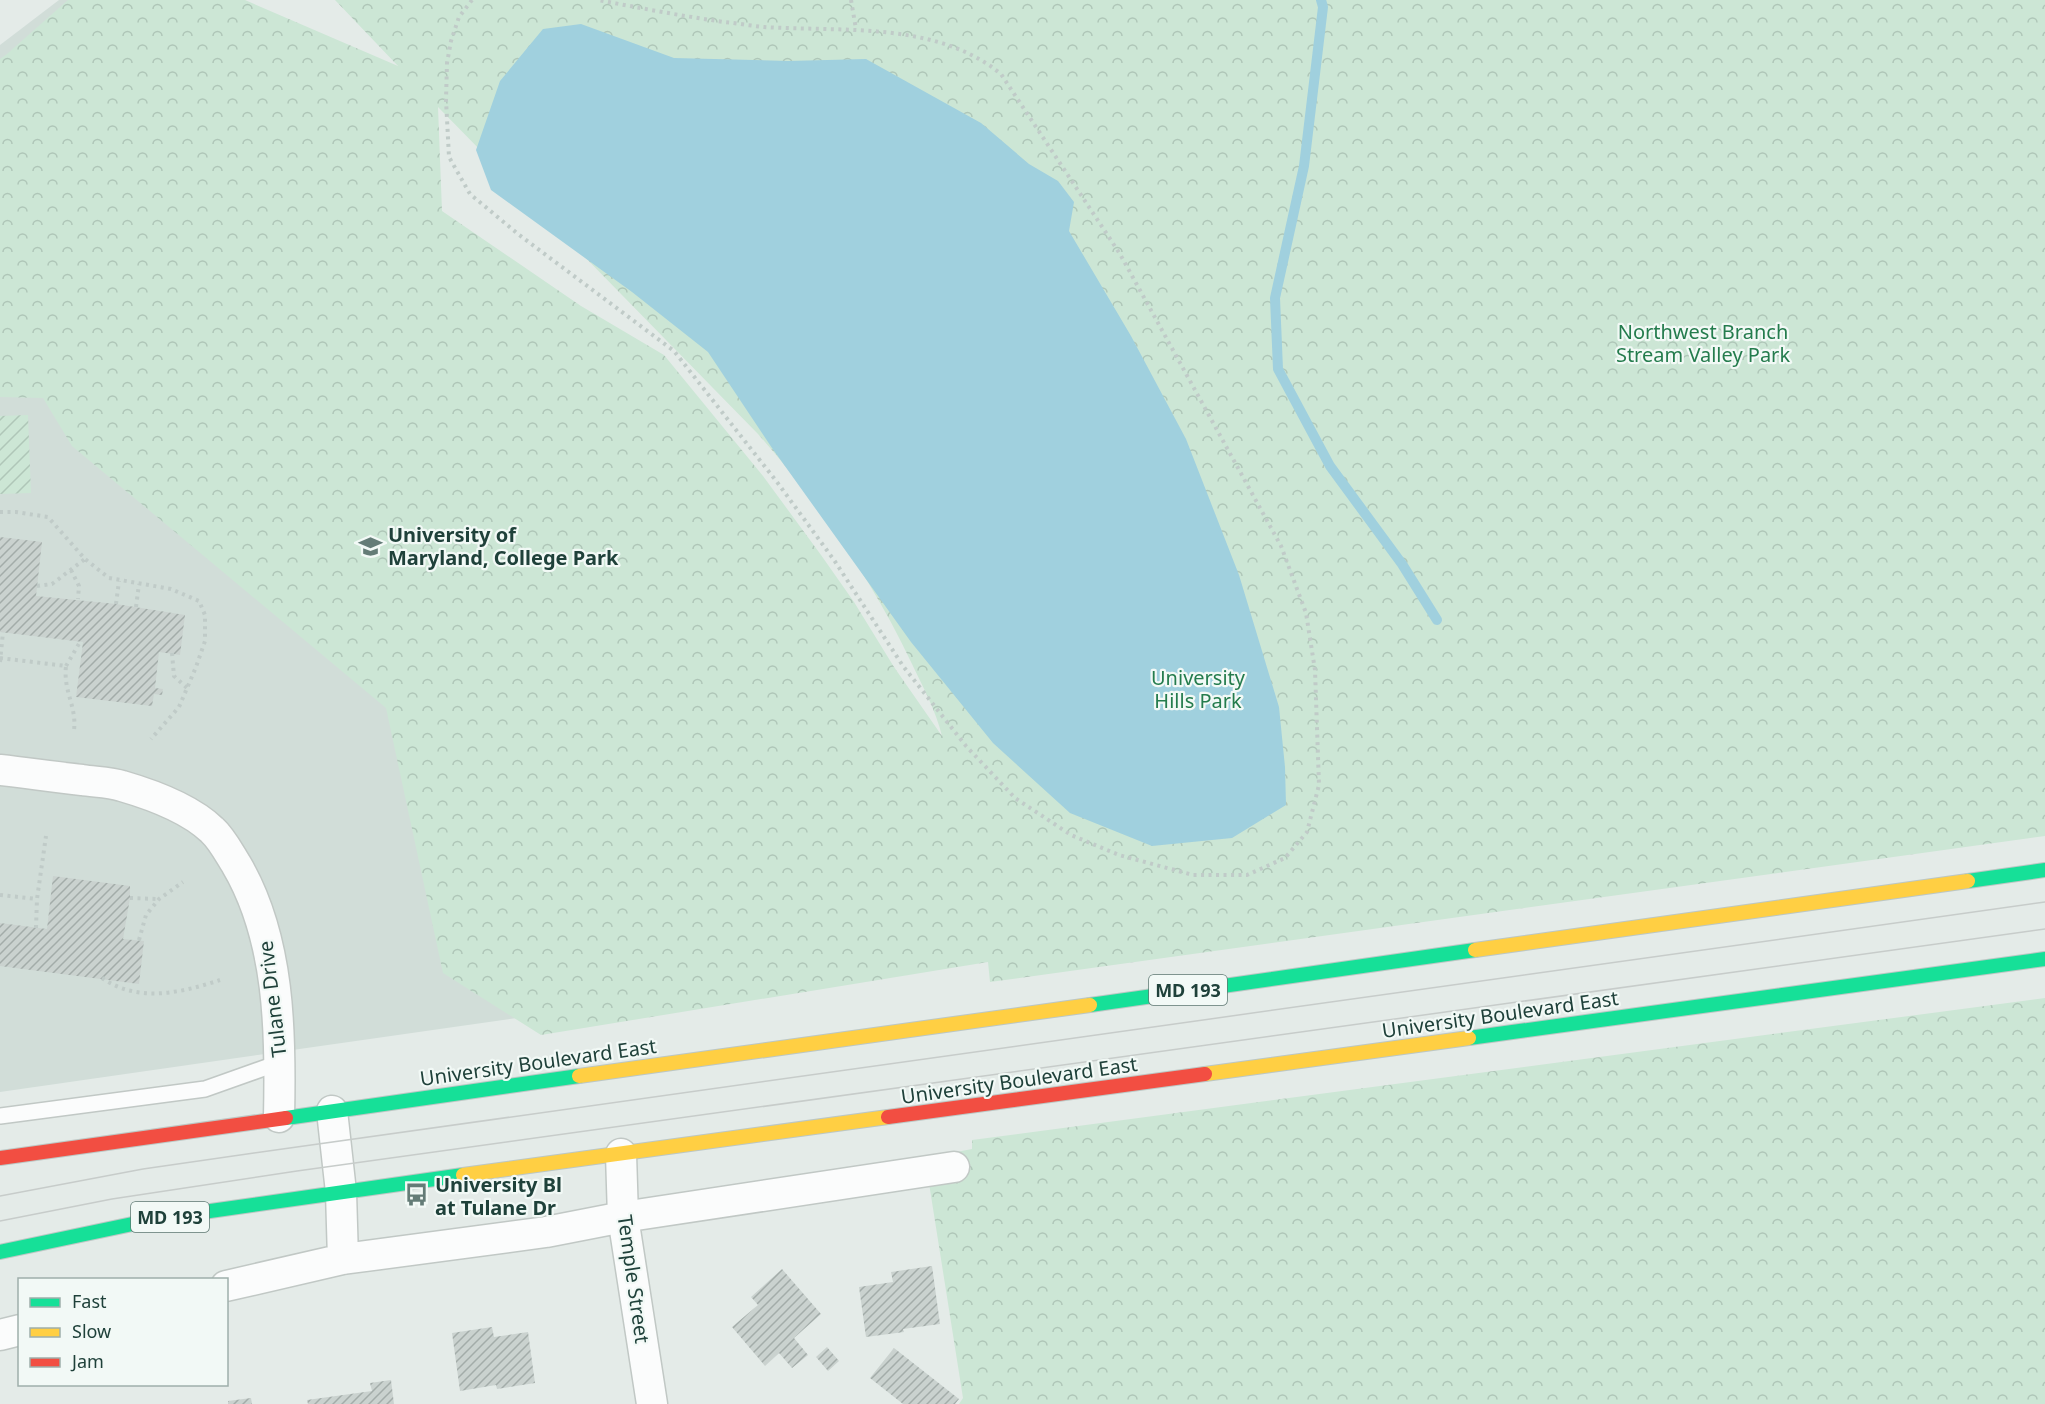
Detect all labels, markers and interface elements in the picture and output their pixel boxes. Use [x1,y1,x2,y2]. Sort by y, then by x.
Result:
park label: Northwest Branch Stream Valley Park [1616,318,1790,368]
place label: University of Maryland, College Park [388,521,619,571]
school or university icon: University of Maryland, College Park [357,533,383,559]
park label: University Hills Park [1151,664,1246,714]
street label: Tulane Drive [251,939,293,1059]
road number: MD 193 [1149,975,1227,1005]
street label: University Boulevard East [1380,984,1620,1044]
street label: University Boulevard East [418,1032,658,1092]
street label: University Boulevard East [899,1050,1139,1110]
place label: University Bl at Tulane Dr [435,1171,562,1221]
bus stop icon: University Bl at Tulane Dr [404,1182,430,1208]
road number: MD 193 [131,1202,209,1232]
street label: Temple Street [612,1213,656,1345]
legend [18,1278,228,1386]
text: Fast [72,1289,107,1313]
text: Slow [72,1319,111,1343]
text: Jam [70,1349,104,1373]

